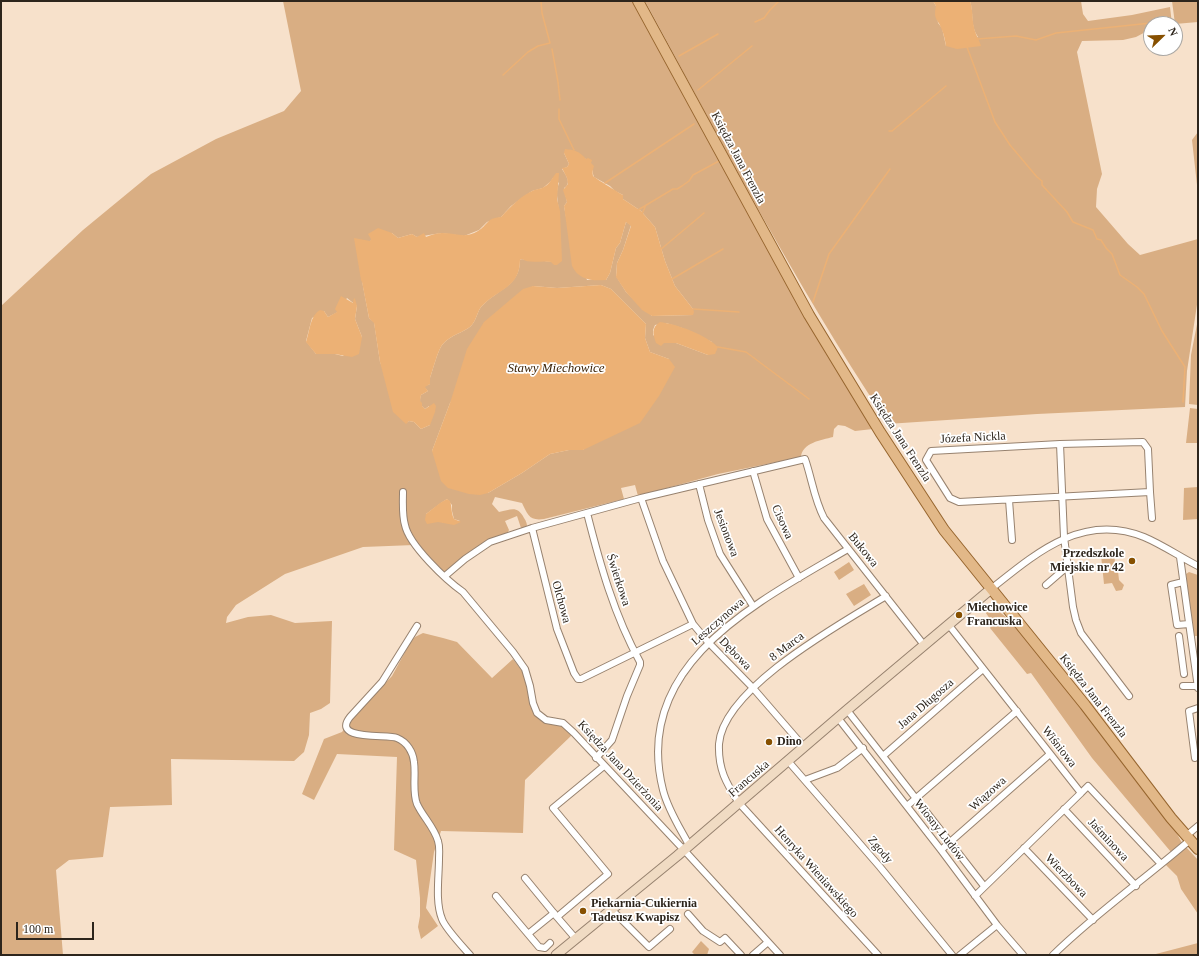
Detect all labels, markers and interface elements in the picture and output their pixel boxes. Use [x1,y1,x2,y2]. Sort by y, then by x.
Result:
north arrow [1143,16,1183,56]
text: N [1166,26,1180,38]
street label: Księdza Jana Frenzla [708,110,768,206]
water label: Stawy Miechowice [507,361,605,377]
street label: Księdza Jana Frenzla [866,391,934,485]
street label: Józefa Nickla [940,429,1006,447]
street label: Cisowa [768,503,796,541]
street label: Jesionowa [710,507,742,559]
street label: Bukowa [845,530,881,570]
place label: Przedszkole Miejskie nr 42 [1050,547,1124,575]
street label: Świerkowa [603,552,633,608]
marker: Przedszkole Miejskie nr 42 [1127,556,1137,566]
street label: Olchowa [548,579,574,625]
street label: Leszczynowa [689,595,747,649]
place label: Miechowice Francuska [967,601,1028,629]
marker: Miechowice Francuska [954,610,964,620]
street label: 8 Marca [767,629,807,665]
street label: Dębowa [716,635,754,673]
street label: Księdza Jana Frenzla [1056,651,1130,741]
street label: Jana Długosza [895,676,957,732]
street label: Księdza Jana Dzierżonia [574,718,666,814]
street label: Wiśniowa [1038,724,1080,770]
place label: Dino [777,735,802,749]
marker: Dino [764,737,774,747]
street label: Francuska [726,757,772,801]
street label: Wiązowa [967,774,1009,814]
street label: Wiosny Ludów [911,796,967,864]
street label: Jaśminowa [1085,816,1131,864]
street label: Henryka Wieniawskiego [771,823,861,921]
street label: Zgody [864,833,896,867]
street label: Wierzbowa [1042,851,1090,901]
place label: Piekarnia-Cukiernia Tadeusz Kwapisz [591,897,697,925]
marker: Piekarnia-Cukiernia Tadeusz Kwapisz [578,906,588,916]
scale bar [18,914,96,940]
text: 100 m [23,922,53,936]

